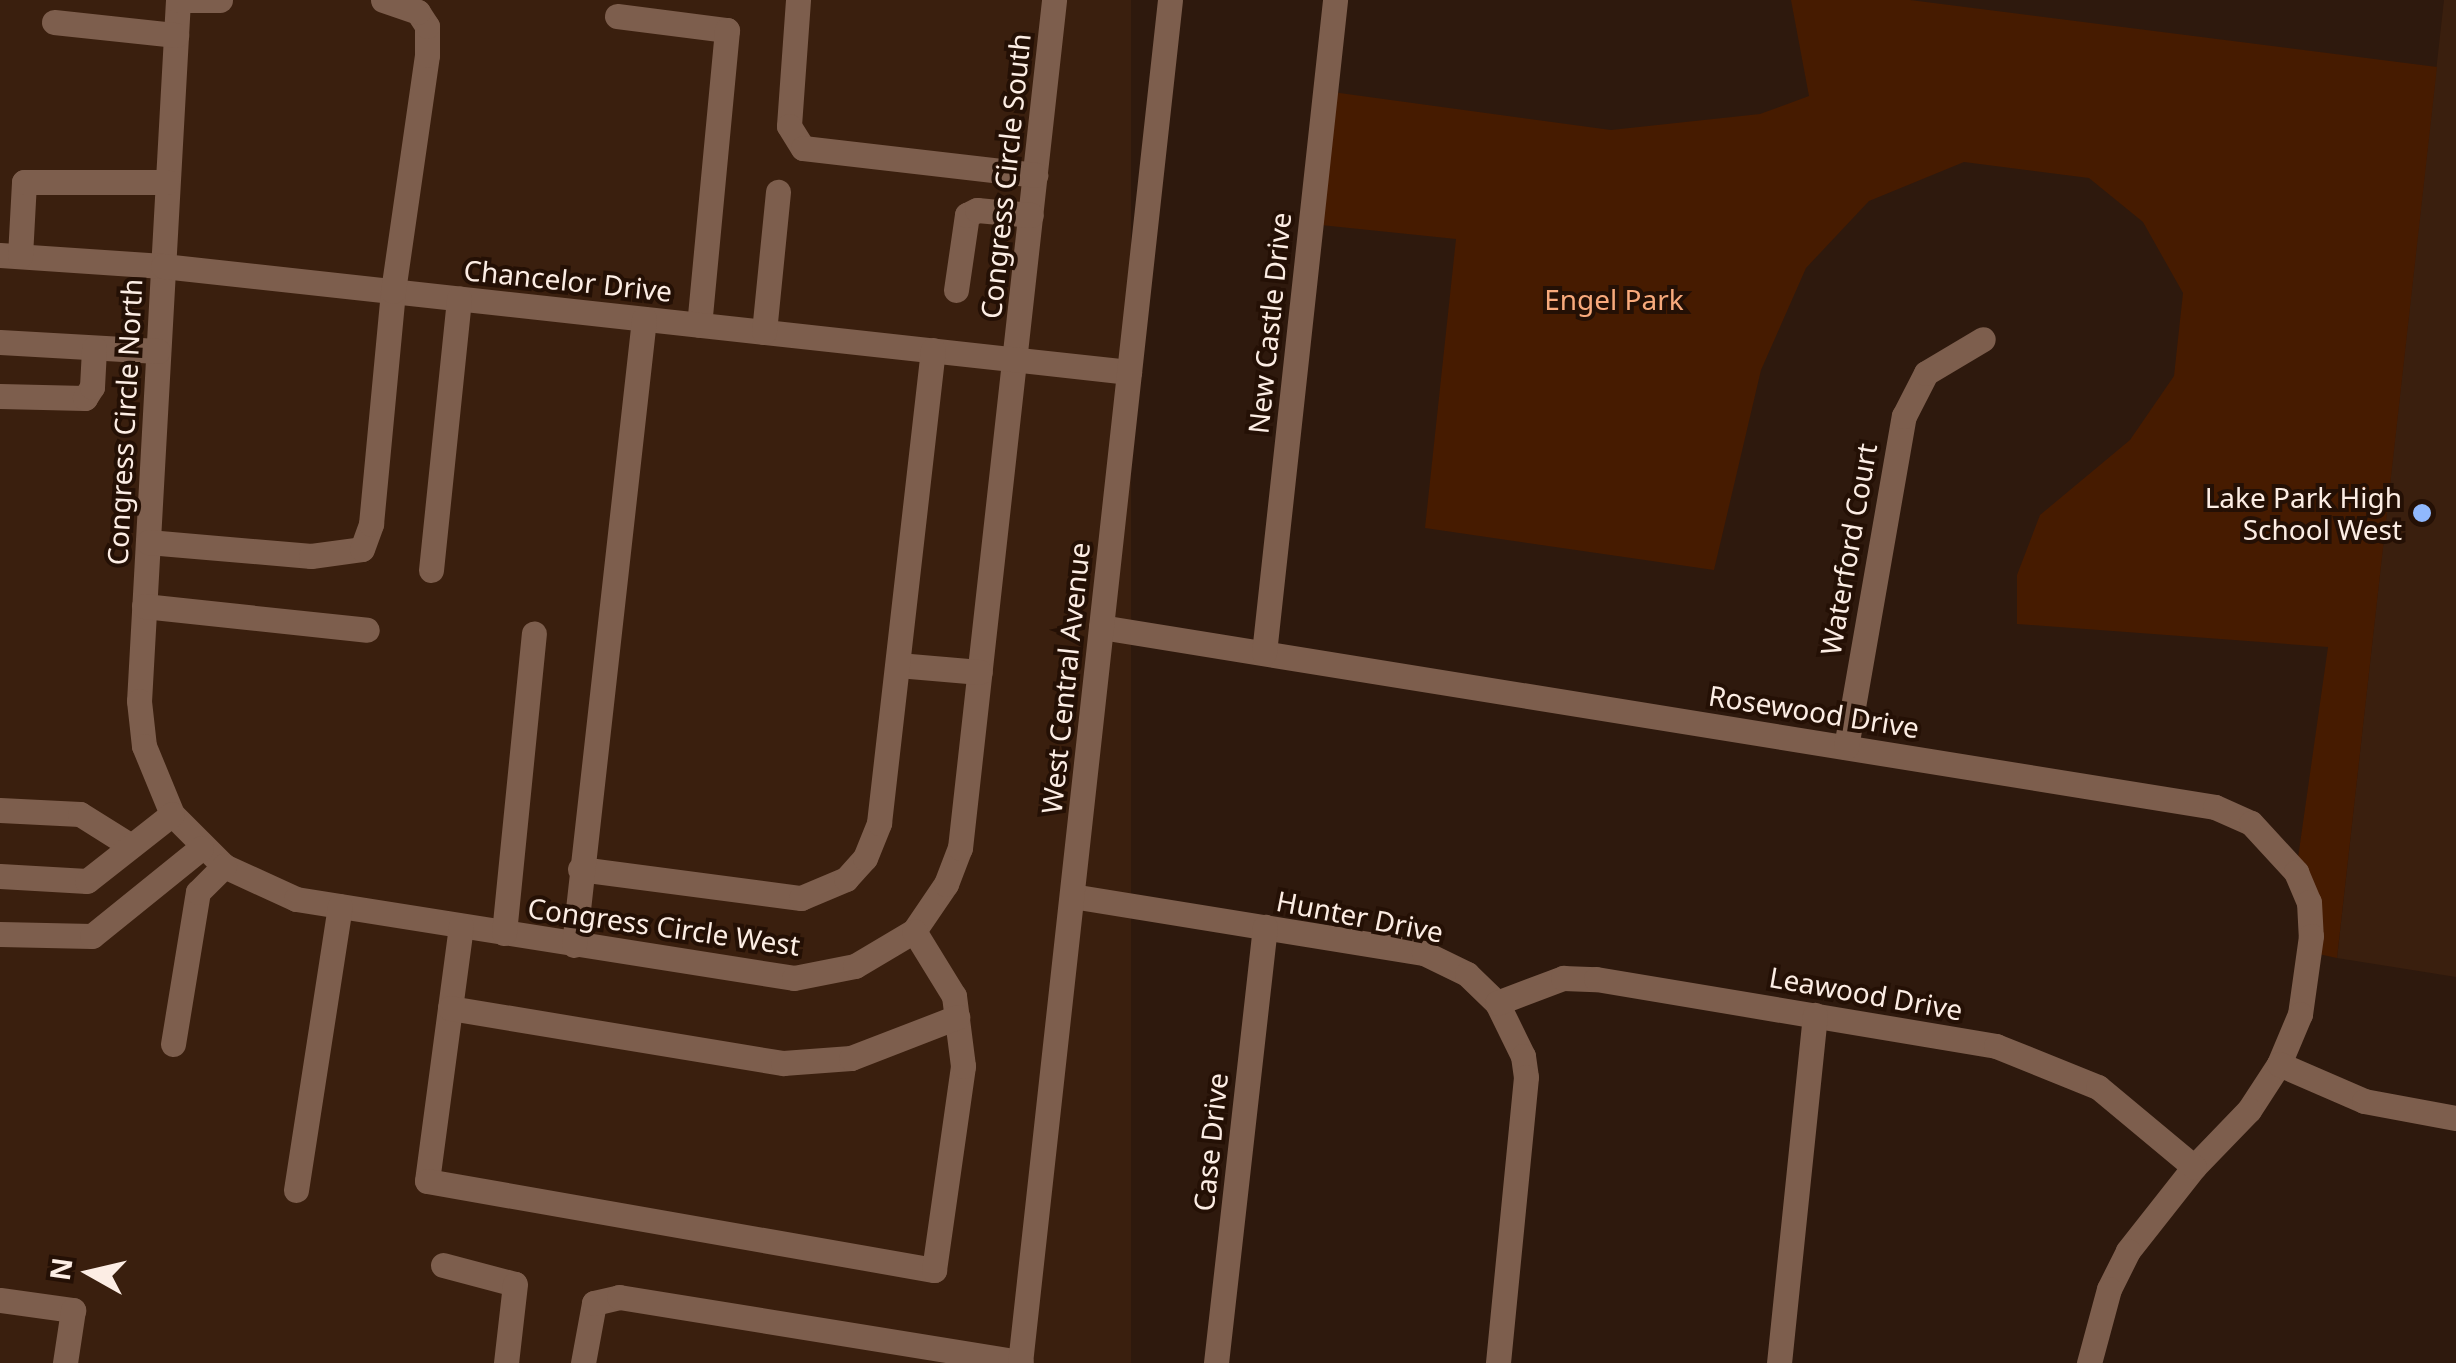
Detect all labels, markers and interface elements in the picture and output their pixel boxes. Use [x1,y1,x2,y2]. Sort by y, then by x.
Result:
street label: Congress Circle South [973,32,1037,320]
street label: New Castle Drive [1241,211,1297,435]
street label: Chancelor Drive [462,252,674,308]
street label: Congress Circle North [100,278,148,566]
park label: Engel Park [1544,282,1684,316]
street label: Waterford Court [1813,441,1883,657]
place label: Lake Park High School West [2205,480,2402,546]
marker: Lake Park High School West [2411,502,2433,524]
street label: West Central Avenue [1034,541,1096,815]
street label: Rosewood Drive [1706,678,1922,744]
street label: Hunter Drive [1274,883,1446,949]
street label: Congress Circle West [526,890,802,962]
street label: Leawood Drive [1767,959,1965,1027]
street label: Case Drive [1186,1071,1234,1213]
north arrow [40,1223,140,1323]
text: N [40,1255,81,1283]

